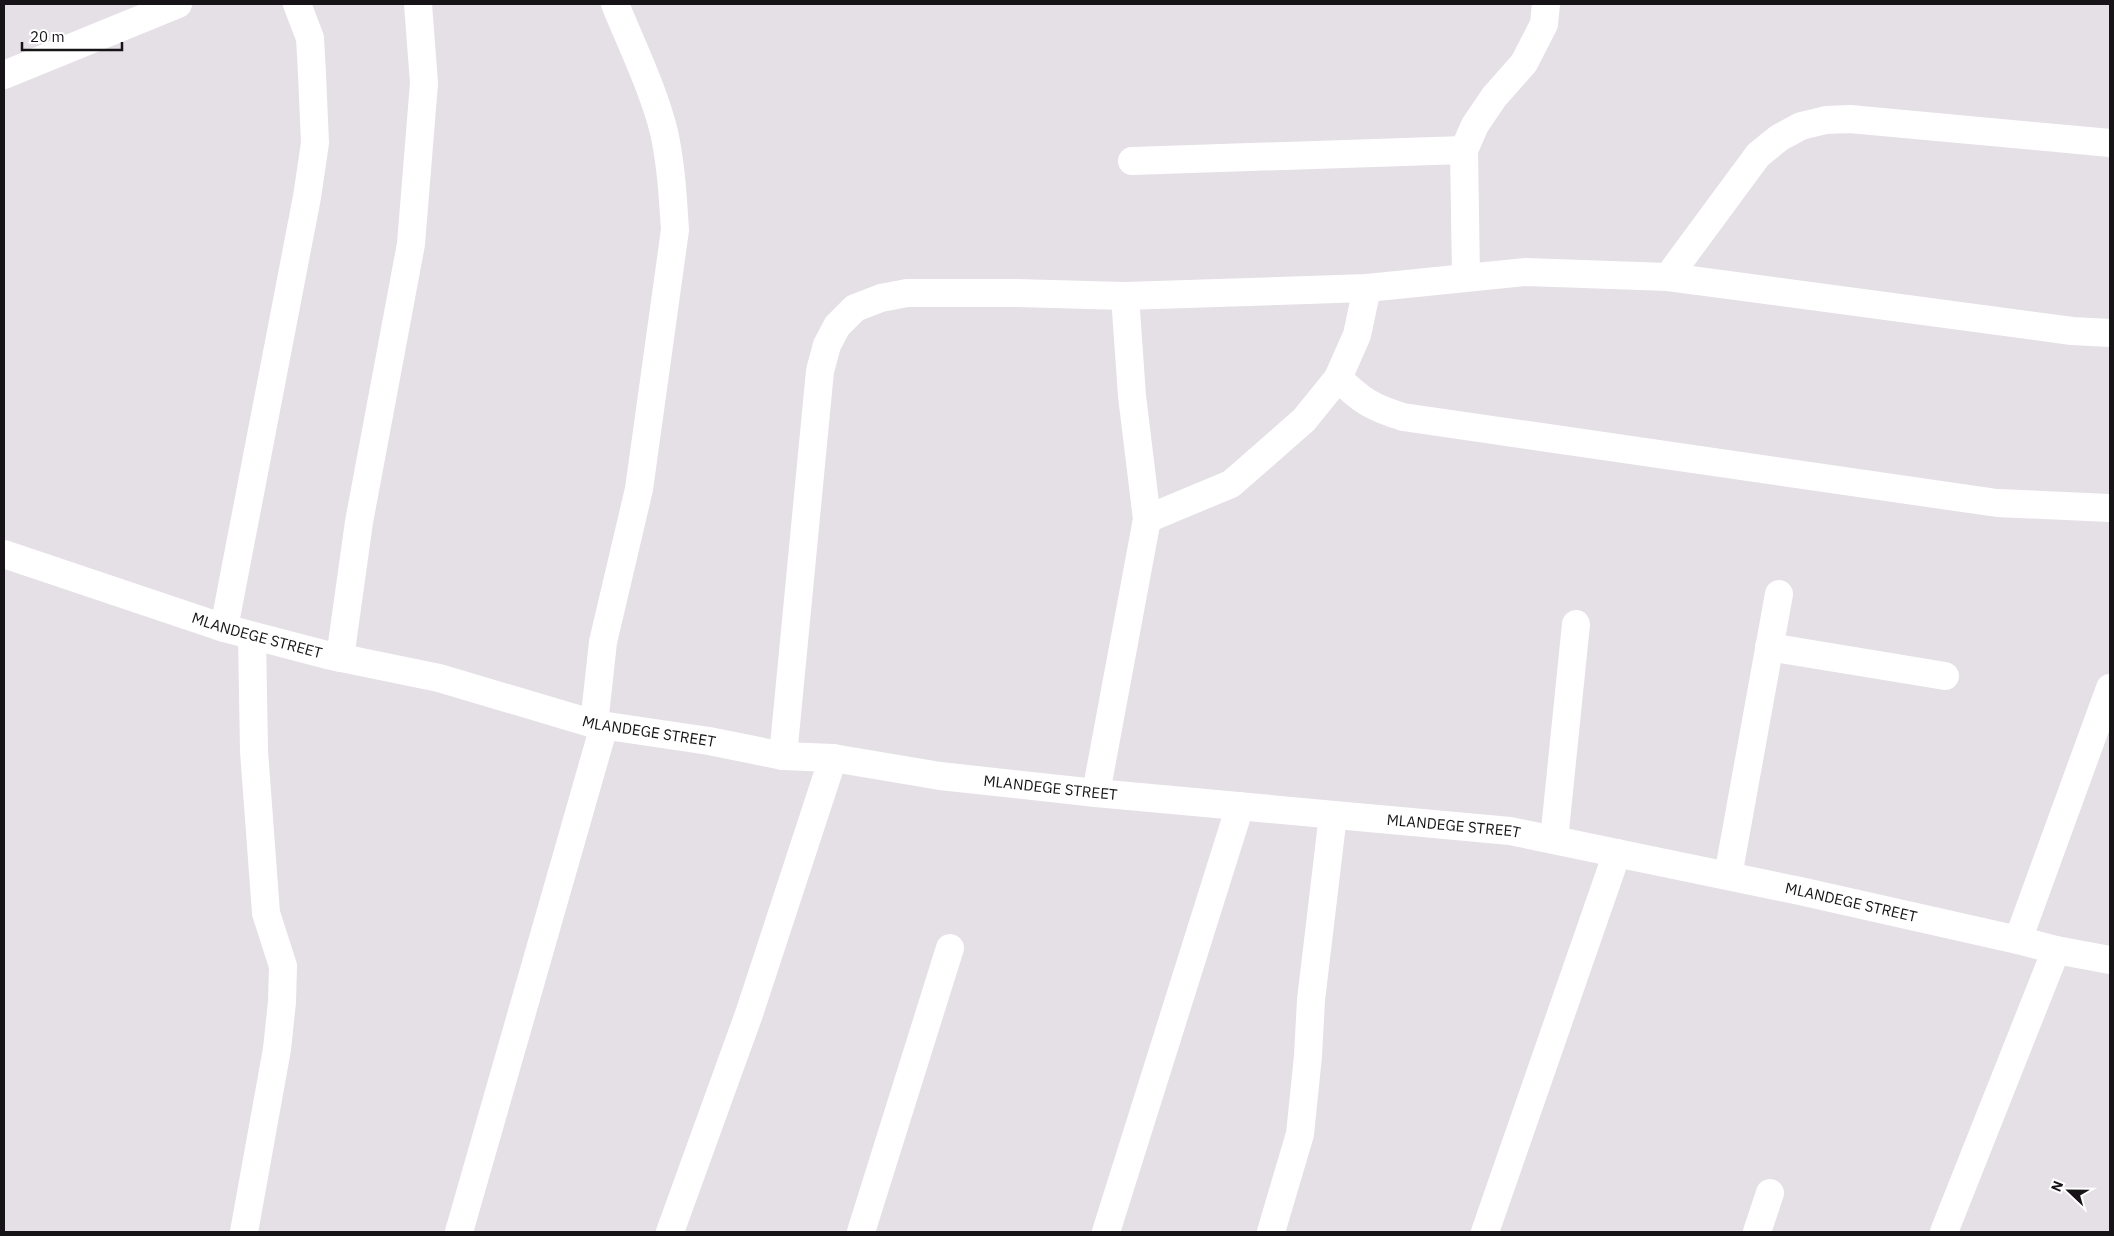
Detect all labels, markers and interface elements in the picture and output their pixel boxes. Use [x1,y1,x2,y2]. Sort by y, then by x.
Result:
scale bar [22,20,122,52]
text: 20 m [30,27,65,46]
street label: MLANDEGE STREET [189,608,325,662]
street label: MLANDEGE STREET [580,711,718,751]
street label: MLANDEGE STREET [983,771,1119,804]
street label: MLANDEGE STREET [1386,810,1523,842]
street label: MLANDEGE STREET [1783,878,1919,926]
north arrow [2044,1166,2094,1216]
text: N [2047,1178,2067,1194]

